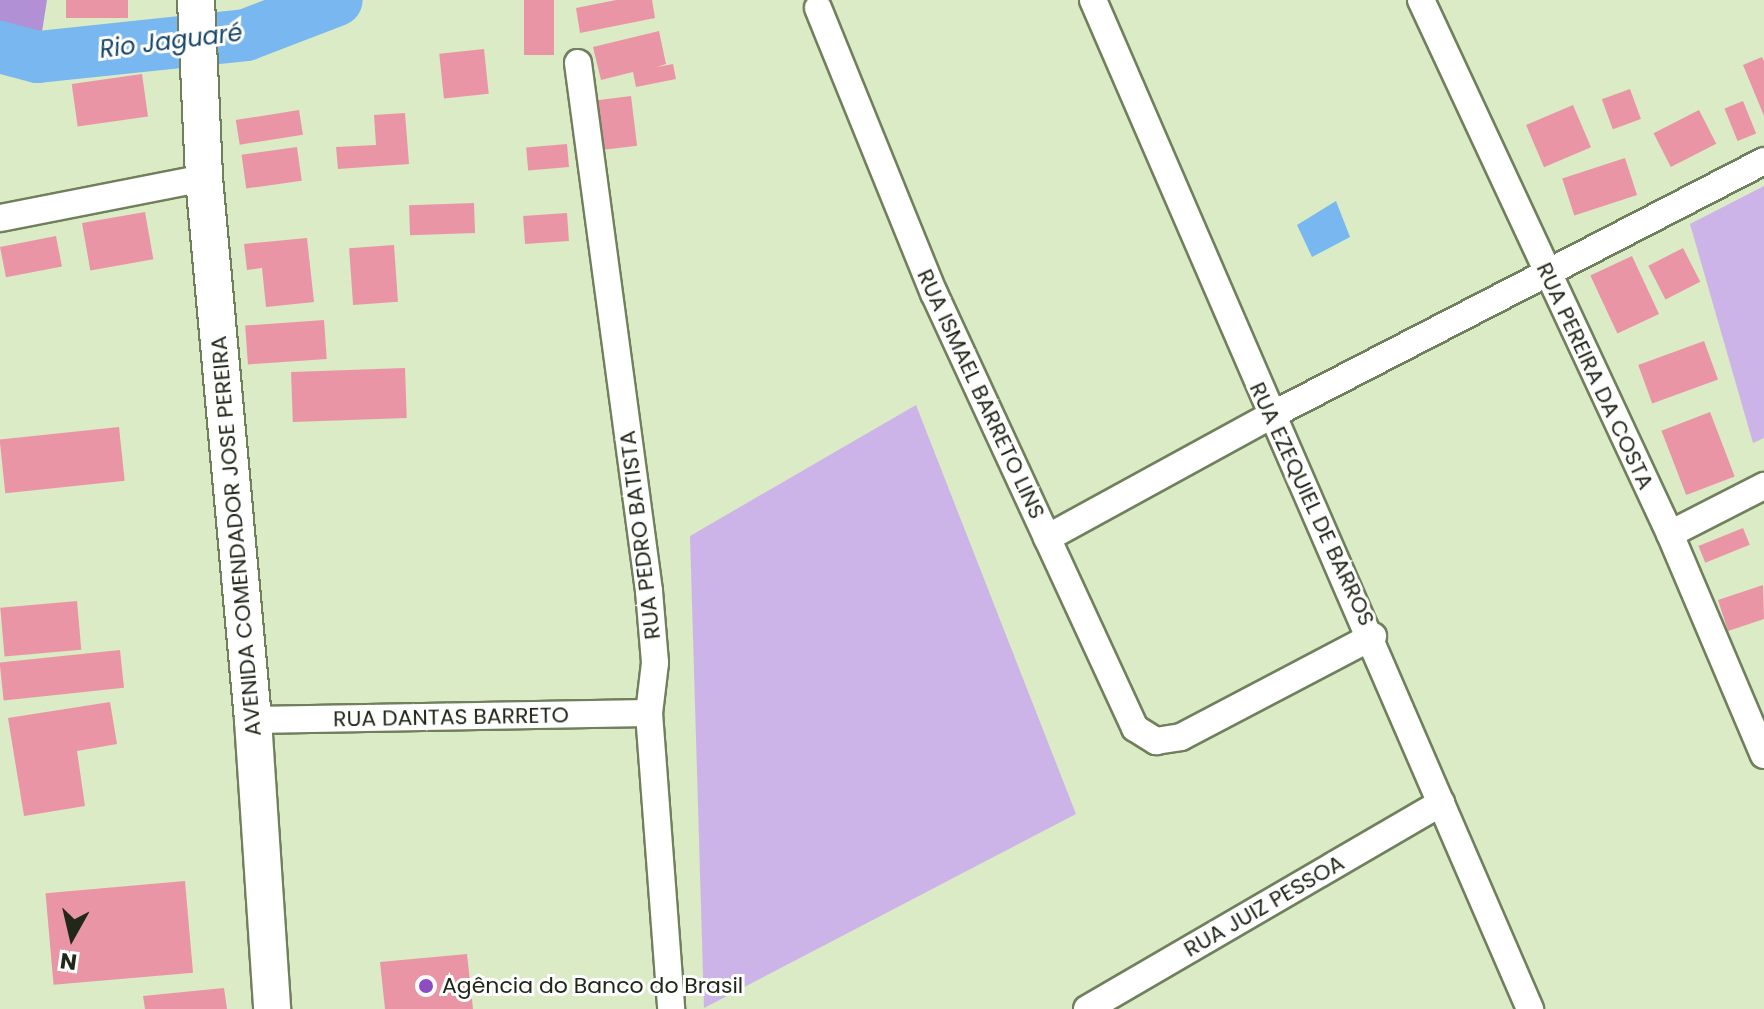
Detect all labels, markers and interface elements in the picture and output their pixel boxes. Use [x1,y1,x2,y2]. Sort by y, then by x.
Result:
water label: Rio Jaguaré [98,18,244,64]
street label: RUA PEREIRA DA COSTA [1531,258,1659,494]
street label: RUA ISMAEL BARRETO LINS [911,265,1051,523]
street label: AVENIDA COMENDADOR JOSE PEREIRA [205,335,267,737]
street label: RUA EZEQUIEL DE BARROS [1244,378,1380,630]
street label: RUA PEDRO BATISTA [614,429,666,641]
street label: RUA DANTAS BARRETO [333,702,569,732]
street label: RUA JUIZ PESSOA [1179,849,1349,963]
north arrow [32,897,112,977]
text: N [58,945,79,978]
place label: Agência do Banco do Brasil [442,973,743,999]
marker: Agência do Banco do Brasil [417,977,435,995]

